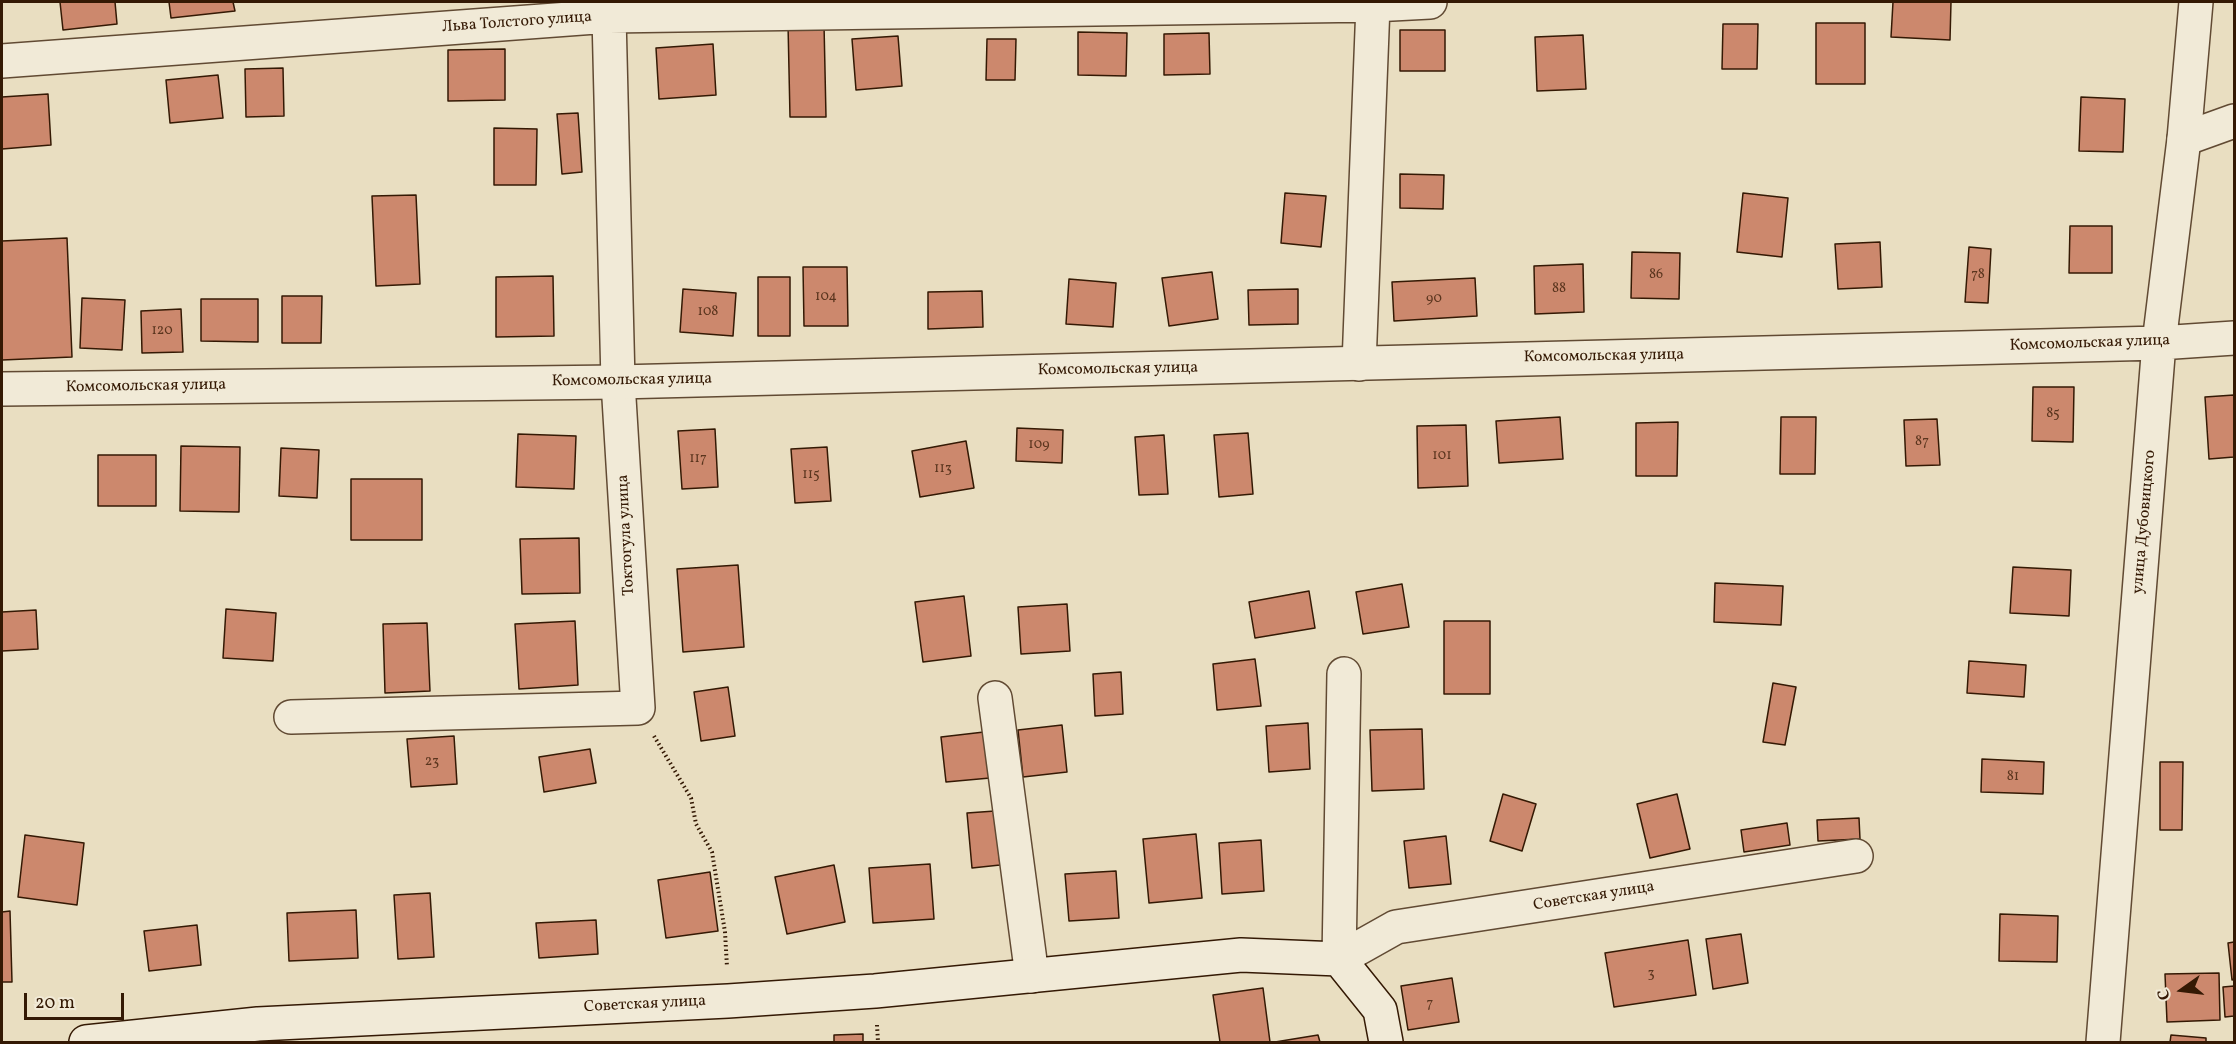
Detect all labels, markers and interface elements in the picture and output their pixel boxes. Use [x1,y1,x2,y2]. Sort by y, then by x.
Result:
street label: Льва Толстого улица [441,8,593,38]
house number: 86 [1649,267,1663,283]
house number: 78 [1971,267,1985,283]
house number: 88 [1552,281,1566,297]
house number: 104 [815,289,837,305]
house number: 90 [1426,291,1442,307]
house number: 108 [698,304,718,320]
house number: 120 [151,323,173,339]
street label: Комсомольская улица [2009,332,2171,356]
street label: Комсомольская улица [1524,346,1684,368]
street label: Комсомольская улица [1038,359,1198,381]
street label: Комсомольская улица [552,370,712,392]
street label: Комсомольская улица [66,376,226,398]
house number: 85 [2046,406,2060,422]
house number: 87 [1915,434,1929,450]
house number: 109 [1028,437,1050,453]
house number: 101 [1432,448,1452,464]
street label: улица Дубовицкого [2129,449,2161,595]
house number: 117 [689,451,707,467]
house number: 113 [934,461,952,477]
house number: 115 [802,467,820,483]
street label: Токтогула улица [614,474,640,596]
house number: 23 [425,754,439,770]
house number: 81 [2007,769,2019,785]
street label: Советская улица [1532,878,1656,916]
north arrow [2152,960,2212,1020]
house number: 3 [1647,966,1655,982]
scale bar [27,981,128,1019]
text: С [2153,987,2176,1002]
text: 20 m [35,991,75,1016]
street label: Советская улица [583,992,707,1018]
house number: 7 [1427,996,1433,1012]

